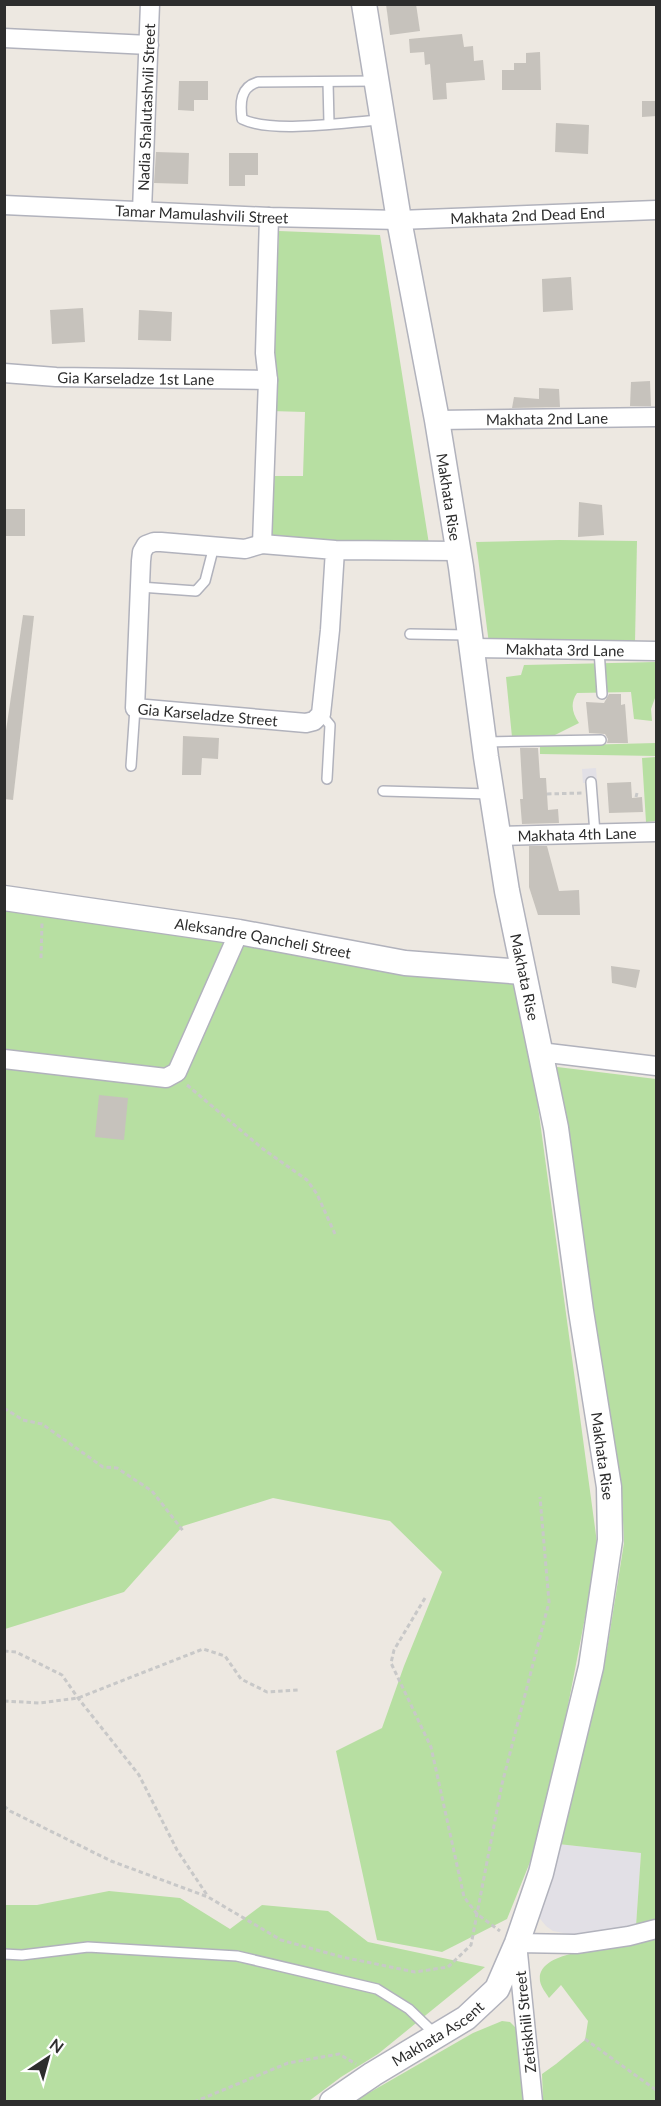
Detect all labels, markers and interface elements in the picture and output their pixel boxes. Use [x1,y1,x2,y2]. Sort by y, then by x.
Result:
street label: Nadia Shalutashvili Street [134,23,158,191]
street label: Tamar Mamulashvili Street [115,201,289,226]
street label: Makhata 2nd Dead End [450,203,605,227]
street label: Gia Karseladze 1st Lane [57,368,214,388]
street label: Makhata 2nd Lane [486,409,608,428]
street label: Makhata Rise [433,452,465,542]
street label: Makhata 3rd Lane [505,640,625,659]
street label: Gia Karseladze Street [137,699,279,730]
street label: Makhata 4th Lane [517,823,637,845]
street label: Aleksandre Qancheli Street [174,914,353,962]
street label: Makhata Rise [507,932,543,1022]
street label: Makhata Rise [588,1411,618,1501]
street label: Zetiskhili Street [511,1970,539,2074]
street label: Makhata Ascent [388,1997,488,2070]
north arrow [18,2028,78,2088]
text: N [47,2034,68,2057]

